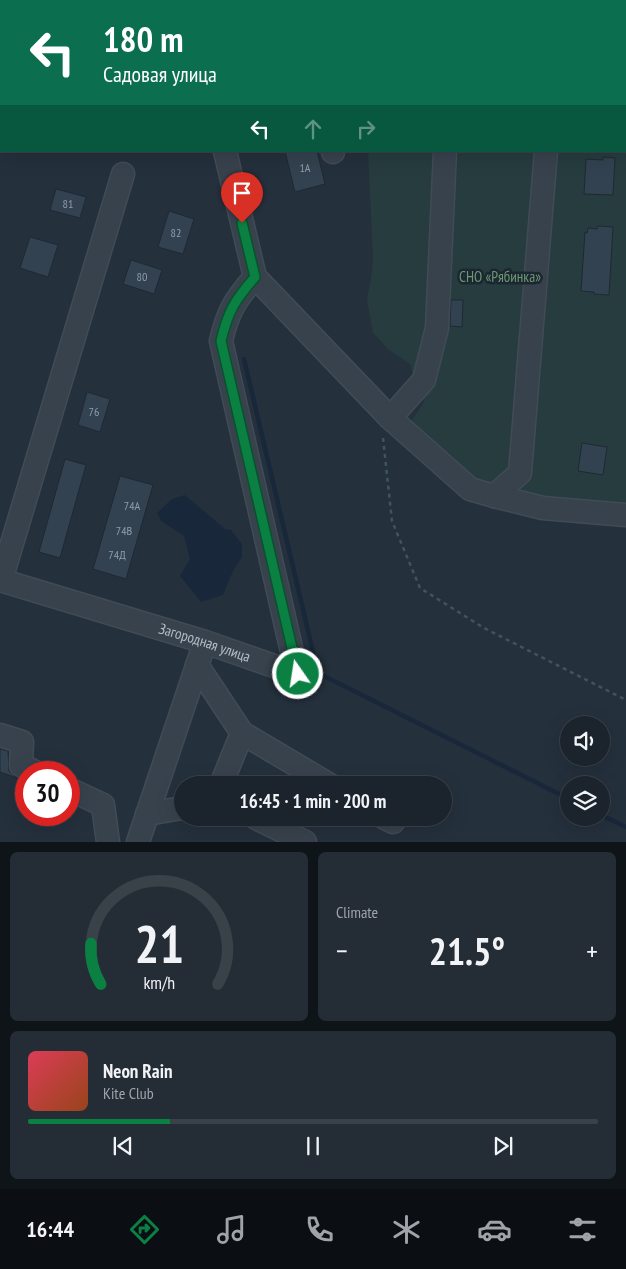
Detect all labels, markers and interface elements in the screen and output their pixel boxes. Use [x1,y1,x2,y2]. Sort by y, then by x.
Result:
text: 180 m [103,16,184,62]
icon: left [20,20,85,85]
text: Садовая улица [103,60,217,88]
icon: left [246,115,274,143]
icon: ahead [299,115,327,143]
icon: right [352,115,380,143]
house number: 1А [299,160,311,175]
pin [221,172,263,223]
icon: arrive [228,179,256,207]
house number: 81 [63,196,73,211]
house number: 82 [171,225,181,240]
park label: СНО «Рябинка» [459,267,541,286]
house number: 80 [137,269,147,284]
house number: 76 [89,404,99,419]
house number: 74А [124,498,141,513]
house number: 74В [116,523,133,538]
house number: 74Д [108,547,126,562]
street label: Загородная улица [157,619,253,666]
position arrow [271,647,323,699]
map controls [560,716,610,826]
button: sound [560,716,610,766]
speed limit sign: 30 [15,761,80,826]
button: layers [560,776,610,826]
text: 16:45 · 1 min · 200 m [240,789,386,813]
text: Climate [336,902,378,922]
text: 21 [134,910,184,977]
text: 21.5° [429,926,505,975]
text: − [336,932,348,969]
text: + [586,932,598,969]
text: km/h [143,971,175,994]
text: Neon Rain [103,1059,172,1083]
text: Kite Club [103,1083,154,1103]
icon: previous [109,1132,137,1160]
icon: pause [299,1132,327,1160]
icon: next [489,1132,517,1160]
icon: directions [127,1212,162,1247]
icon: music [214,1212,249,1247]
icon: phone [302,1212,337,1247]
icon: climate [389,1212,424,1247]
icon: car [477,1212,512,1247]
icon: filters [565,1212,600,1247]
text: 16:44 [26,1215,74,1243]

